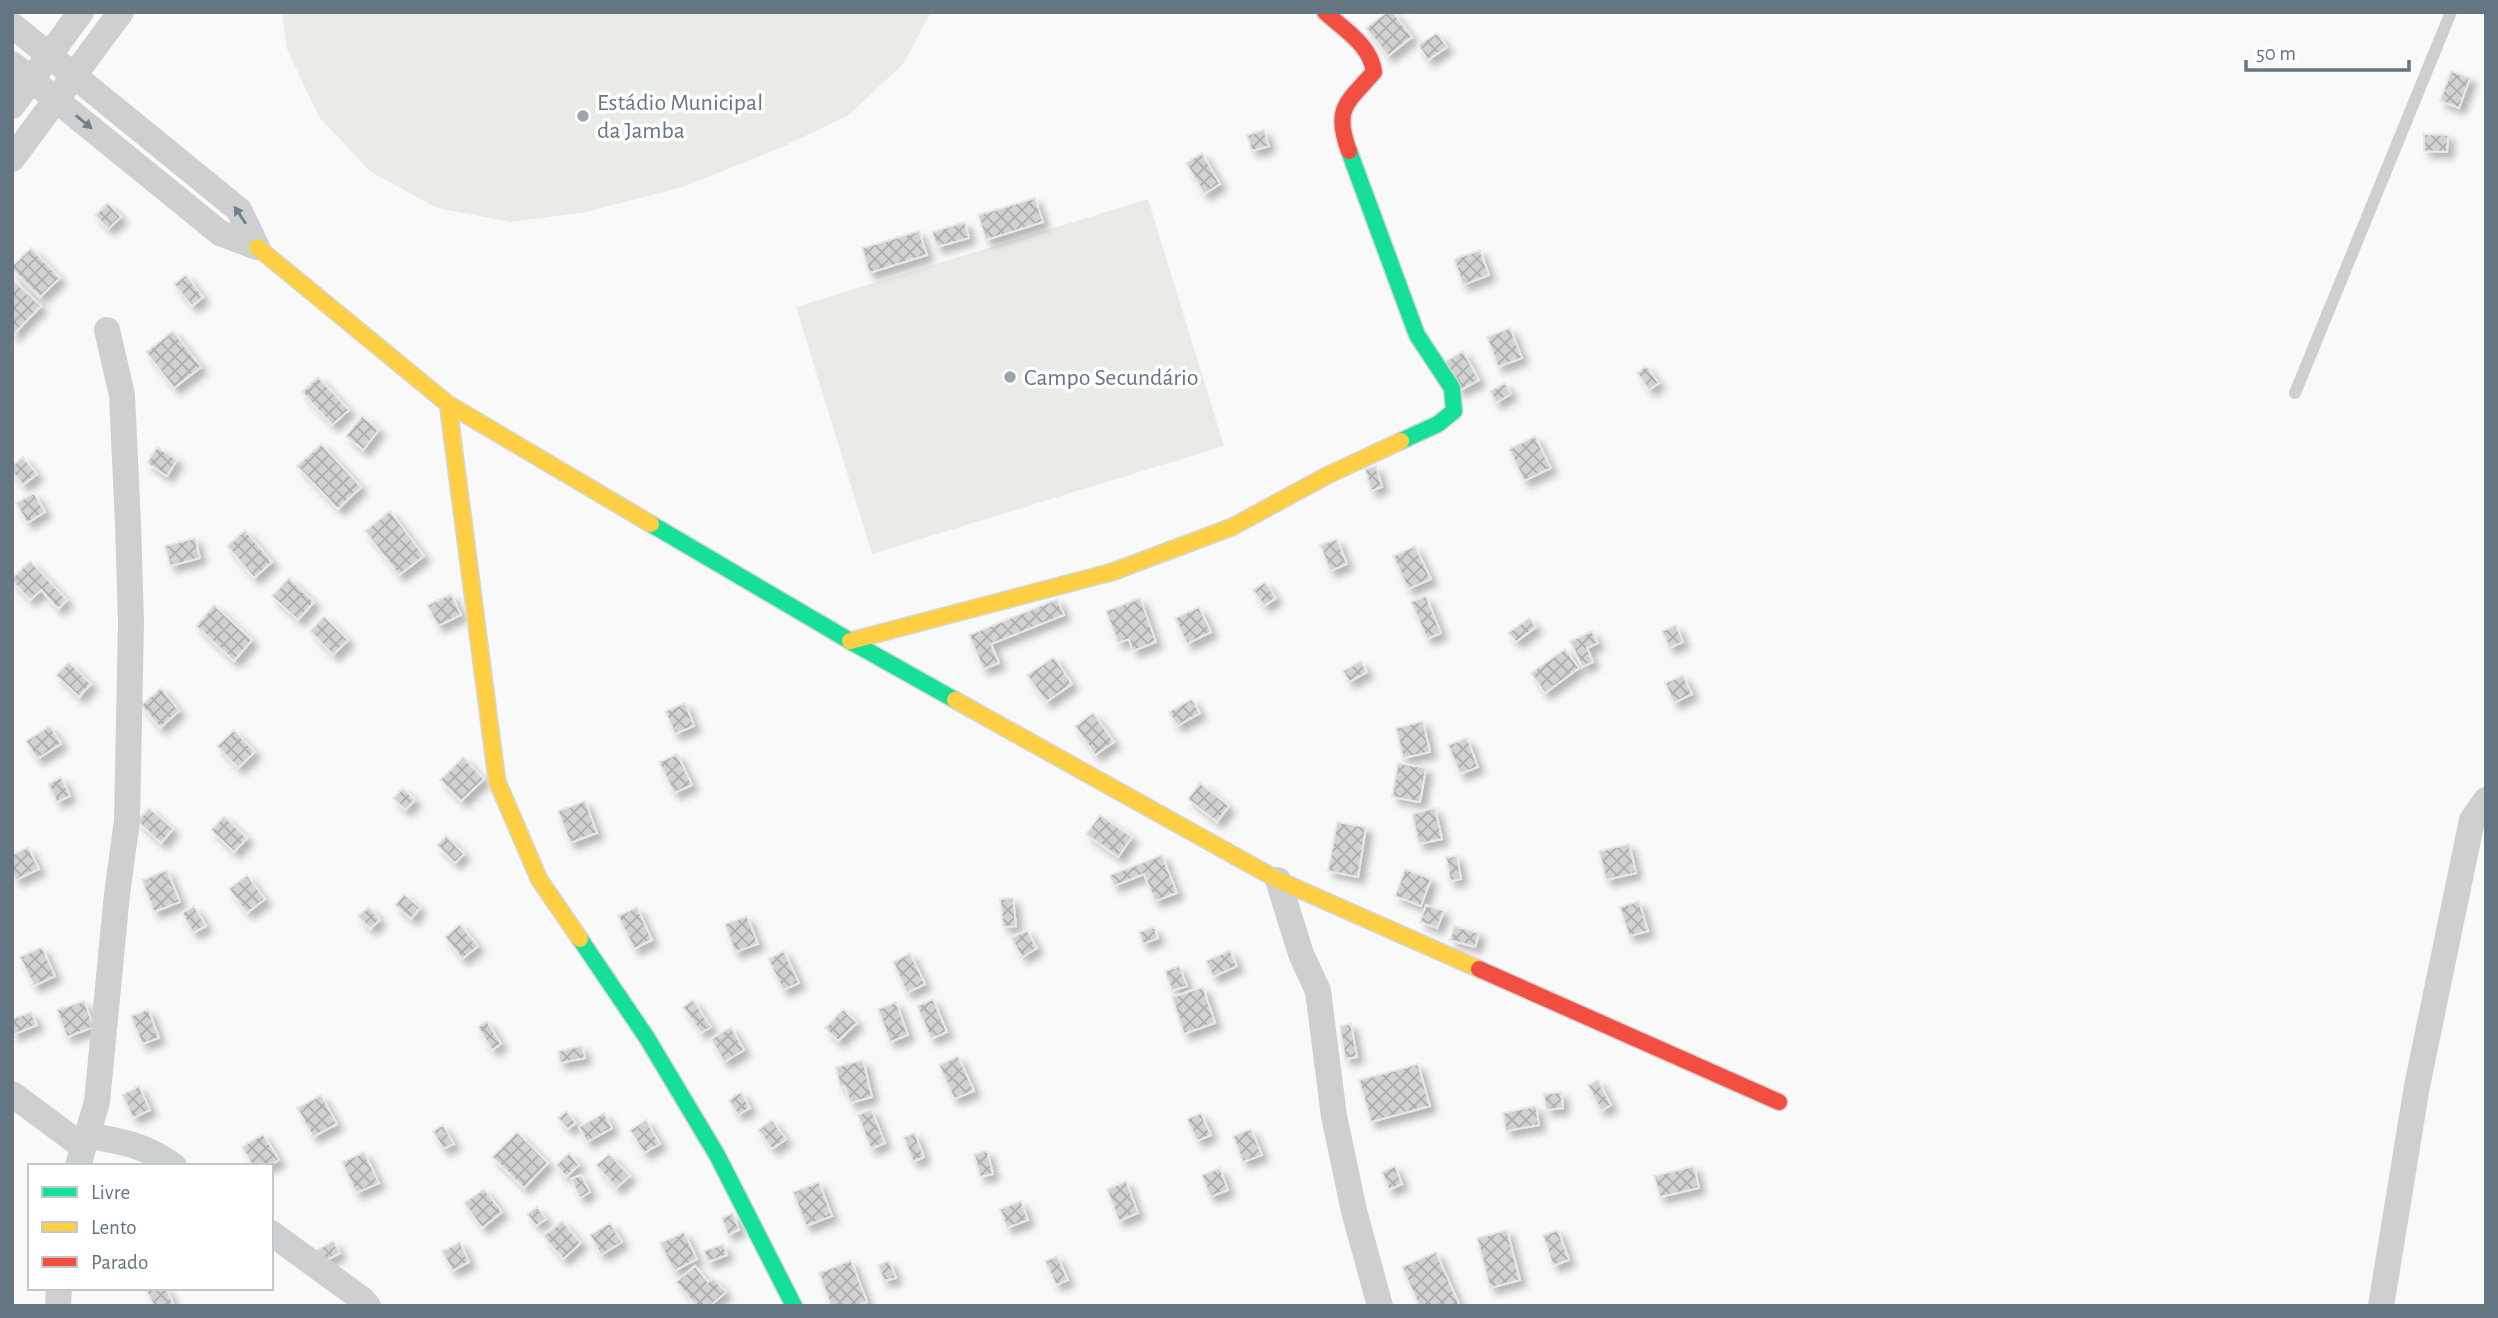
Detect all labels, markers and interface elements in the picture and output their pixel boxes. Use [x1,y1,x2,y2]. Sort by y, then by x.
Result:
scale bar [2246,28,2409,72]
text: 50 m [2256,43,2296,64]
place label: Estádio Municipal da Jamba [597,91,763,143]
marker: Estádio Municipal da Jamba [575,108,591,124]
one-way arrow [75,115,93,130]
one-way arrow [233,205,246,225]
place label: Campo Secundário [1024,366,1199,390]
marker: Campo Secundário [1002,369,1018,385]
legend [28,1164,273,1290]
text: Livre [91,1182,130,1203]
text: Lento [91,1217,137,1238]
text: Parado [91,1252,148,1273]

